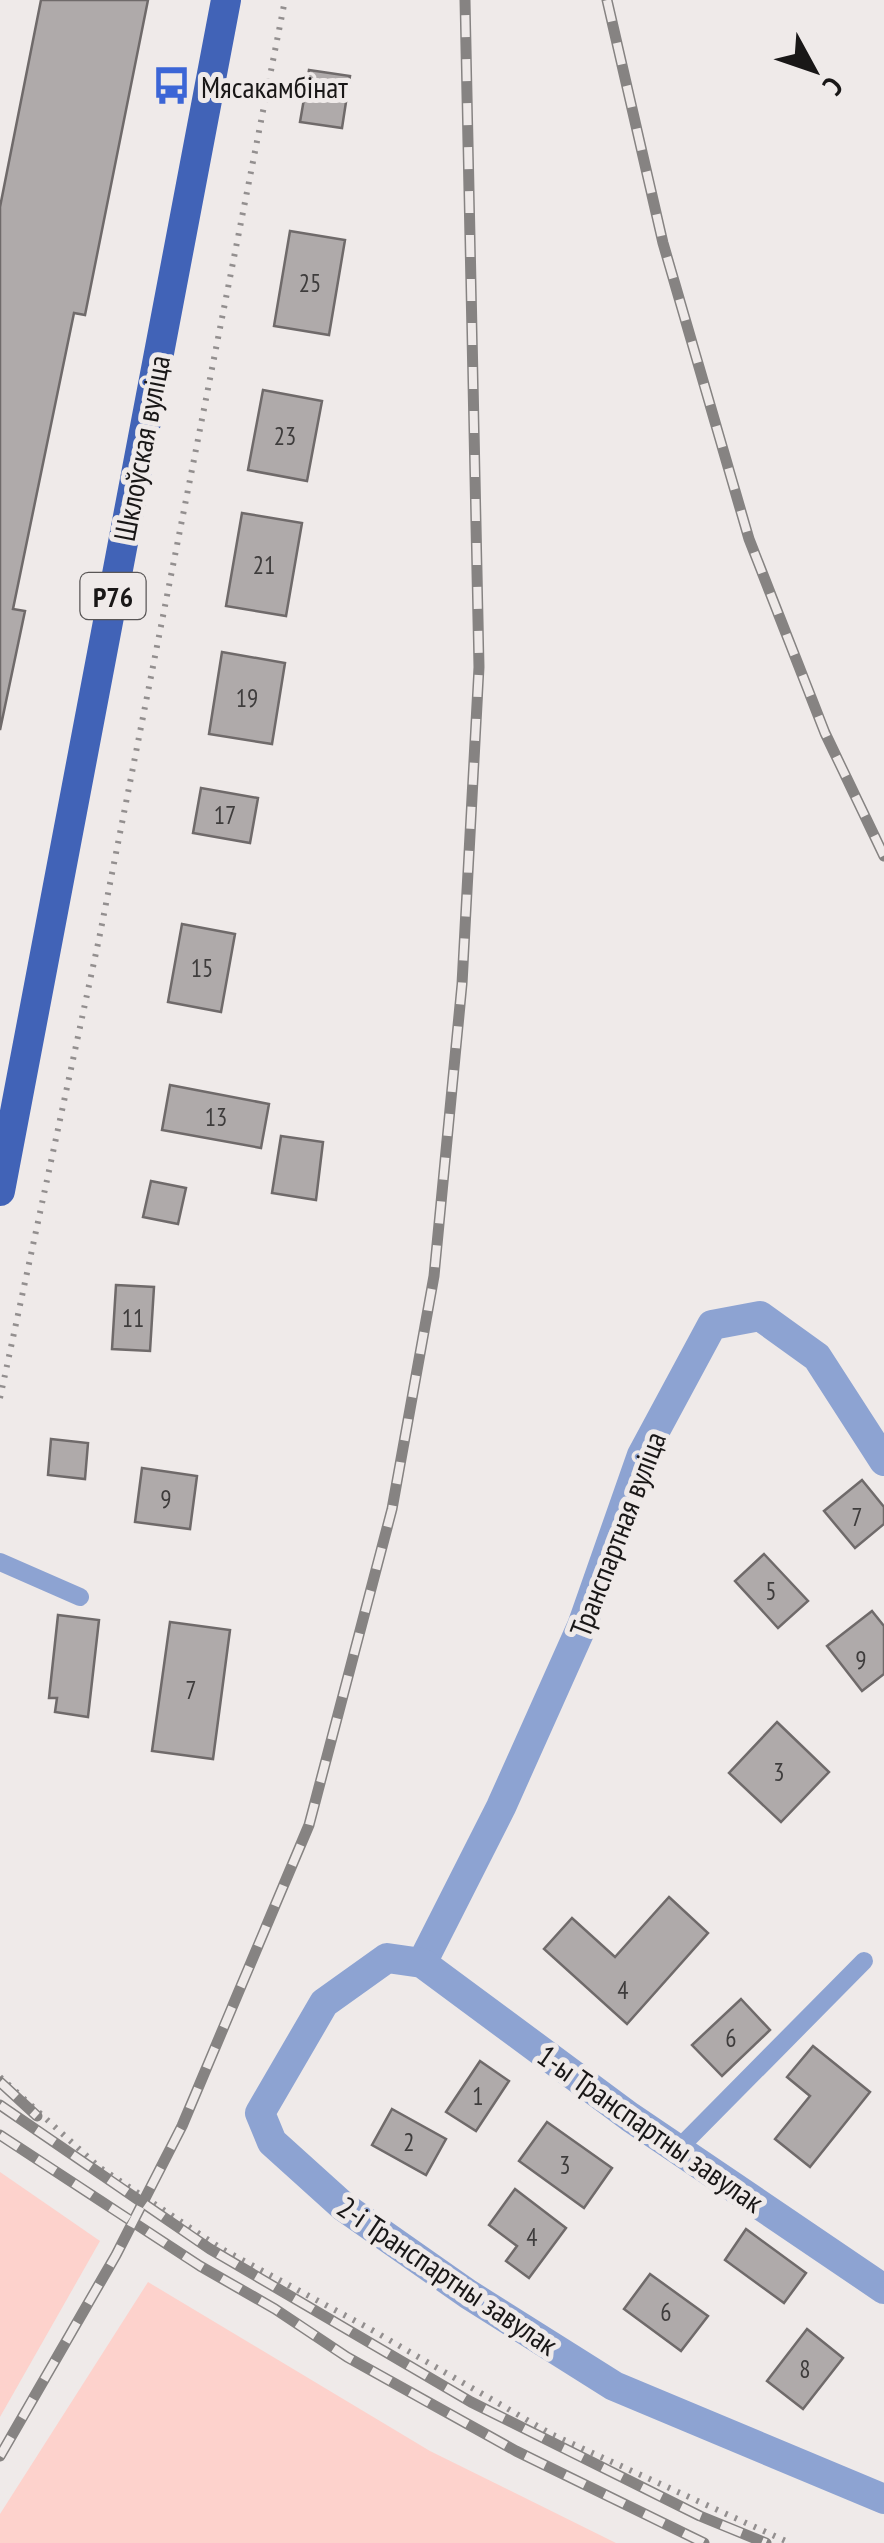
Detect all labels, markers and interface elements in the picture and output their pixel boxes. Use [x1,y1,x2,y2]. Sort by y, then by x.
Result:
north arrow [764,20,864,120]
bus stop icon: Мясакамбінат [150,65,192,107]
place label: Мясакамбінат [201,67,348,106]
text: С [815,70,852,103]
house number: 25 [299,267,321,299]
street label: Шклоўская вуліца [104,352,178,544]
house number: 23 [274,420,296,452]
house number: 21 [253,549,275,581]
road number: Р76 [80,573,146,619]
house number: 19 [236,682,258,714]
house number: 17 [214,799,236,831]
house number: 15 [191,952,213,984]
house number: 13 [205,1101,227,1133]
house number: 11 [122,1302,144,1334]
street label: Транспартная вуліца [560,1426,674,1642]
house number: 9 [160,1483,172,1515]
house number: 7 [851,1501,863,1533]
house number: 5 [765,1575,777,1607]
house number: 9 [855,1644,867,1676]
house number: 7 [185,1674,197,1706]
house number: 3 [773,1756,785,1788]
house number: 4 [617,1974,629,2006]
house number: 6 [725,2022,737,2054]
street label: 1-ы Транспартны завулак [530,2035,772,2221]
house number: 1 [472,2080,484,2112]
house number: 2 [403,2126,415,2158]
house number: 3 [559,2149,571,2181]
street label: 2-і Транспартны завулак [330,2187,566,2363]
house number: 4 [526,2221,538,2253]
house number: 6 [660,2296,672,2328]
house number: 8 [799,2353,811,2385]

